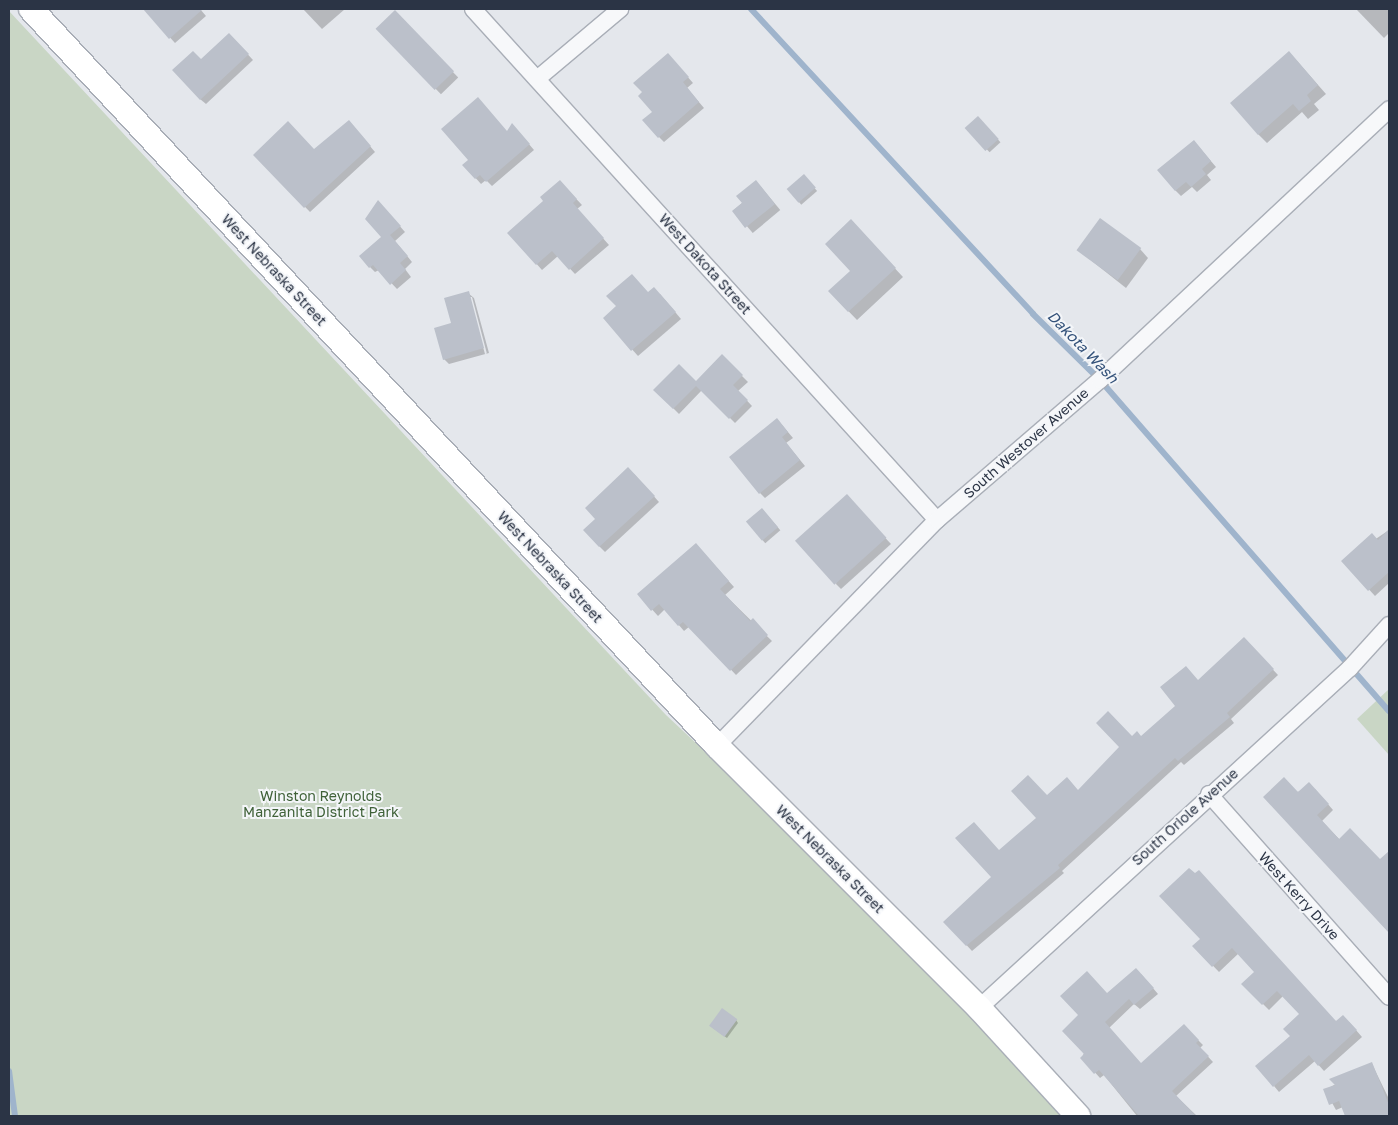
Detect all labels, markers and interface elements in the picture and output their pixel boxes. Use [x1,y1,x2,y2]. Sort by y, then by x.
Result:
street label: West Dakota Street [655,210,755,318]
street label: West Nebraska Street [218,211,330,329]
water label: Dakota Wash [1044,307,1122,387]
street label: South Westover Avenue [960,384,1092,502]
street label: West Nebraska Street [494,508,606,626]
street label: South Oriole Avenue [1129,765,1241,869]
park label: Winston Reynolds Manzanita District Park [243,788,399,820]
street label: West Nebraska Street [772,801,888,917]
street label: West Kerry Drive [1255,849,1343,943]

